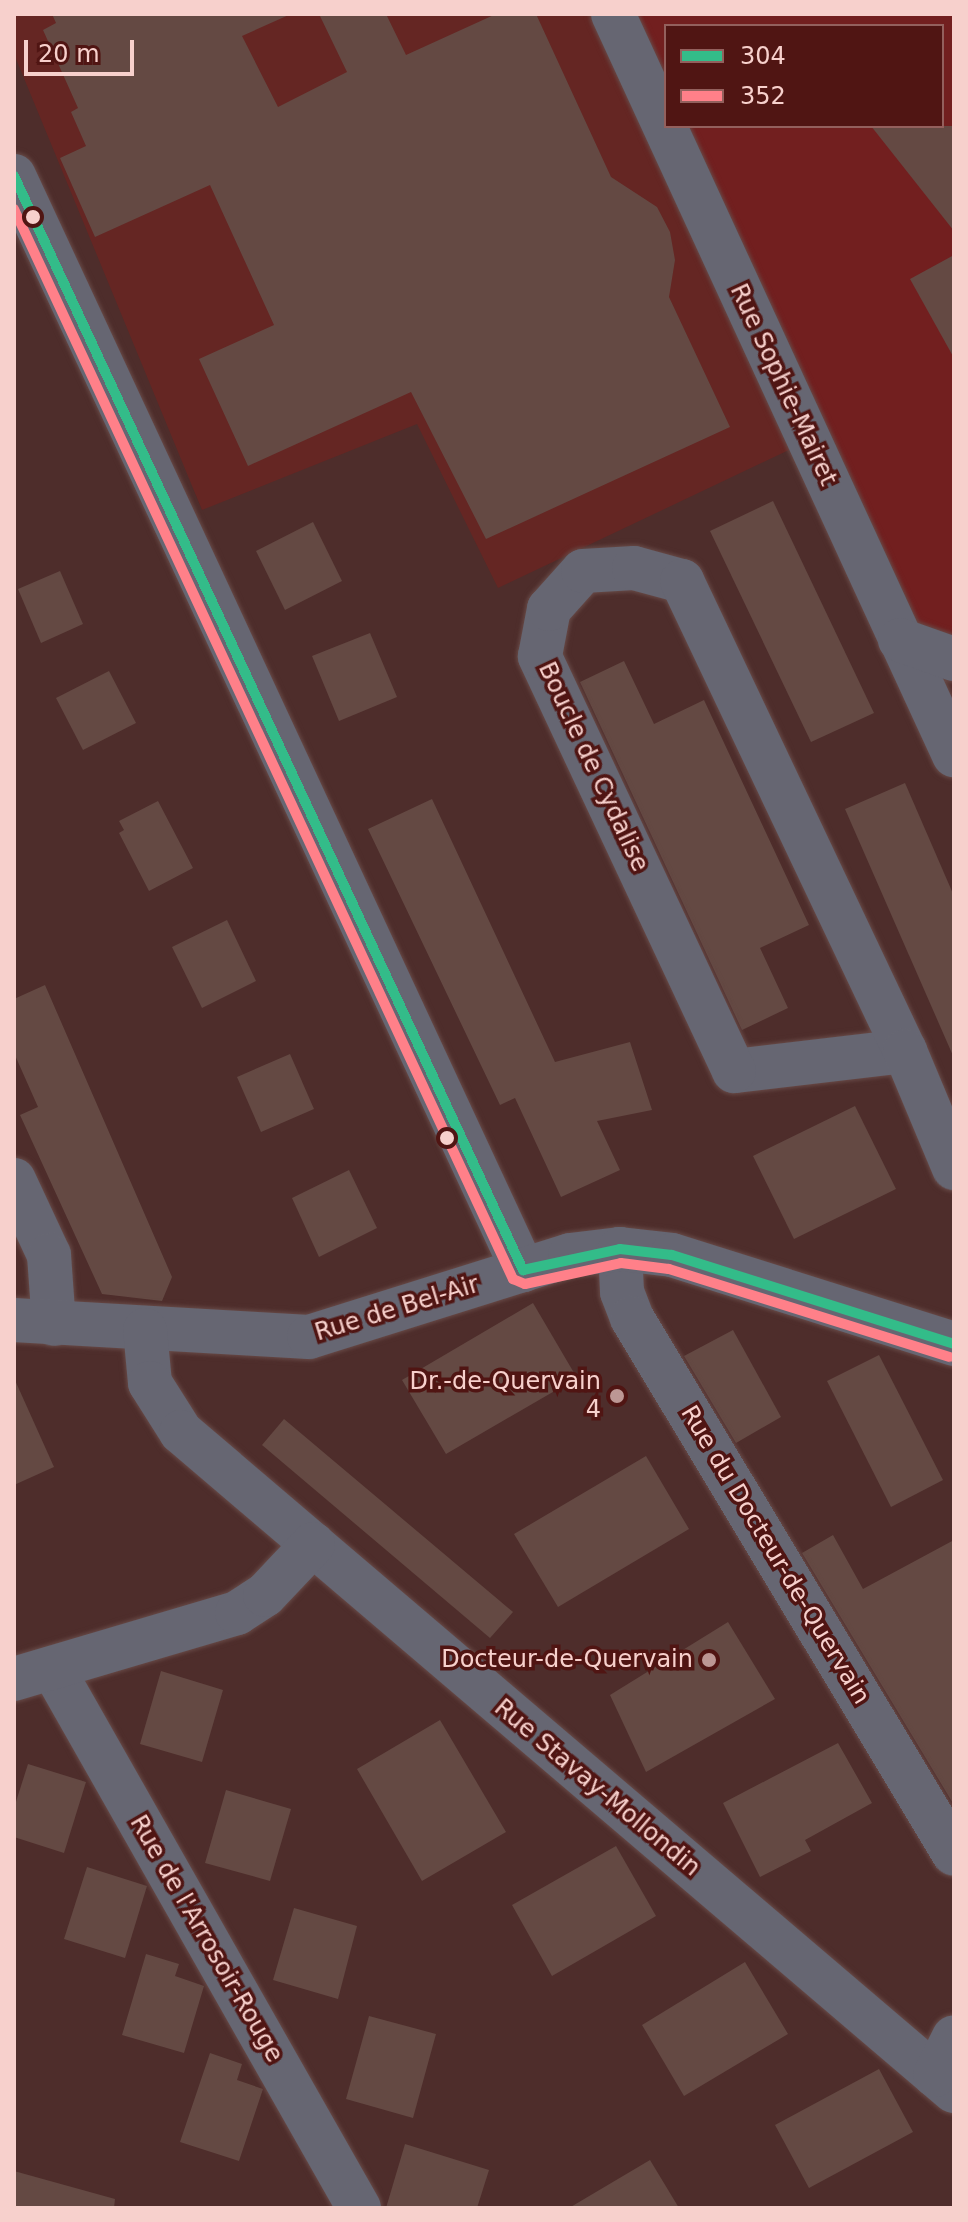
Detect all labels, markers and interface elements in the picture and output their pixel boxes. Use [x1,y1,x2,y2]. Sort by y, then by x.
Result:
scale bar [28,24,138,74]
legend [664,24,944,128]
text: 20 m [38,40,100,68]
text: 304 [740,42,786,70]
text: 352 [740,82,786,110]
unlabelled marker [25,209,41,225]
street label: Rue Sophie-Mairet [724,280,842,490]
street label: Boucle de Cydalise [532,658,654,876]
unlabelled marker [439,1130,455,1146]
street label: Rue de Bel-Air [312,1270,482,1348]
place label: Dr.-de-Quervain 4 [410,1368,601,1424]
marker: Dr.-de-Quervain 4 [608,1387,626,1405]
street label: Rue du Docteur-de-Quervain [674,1401,876,1709]
place label: Docteur-de-Quervain [441,1646,693,1674]
marker: Docteur-de-Quervain [700,1651,718,1669]
street label: Rue Stavay-Mollondin [488,1694,706,1882]
street label: Rue de l'Arrosoir-Rouge [123,1810,289,2068]

